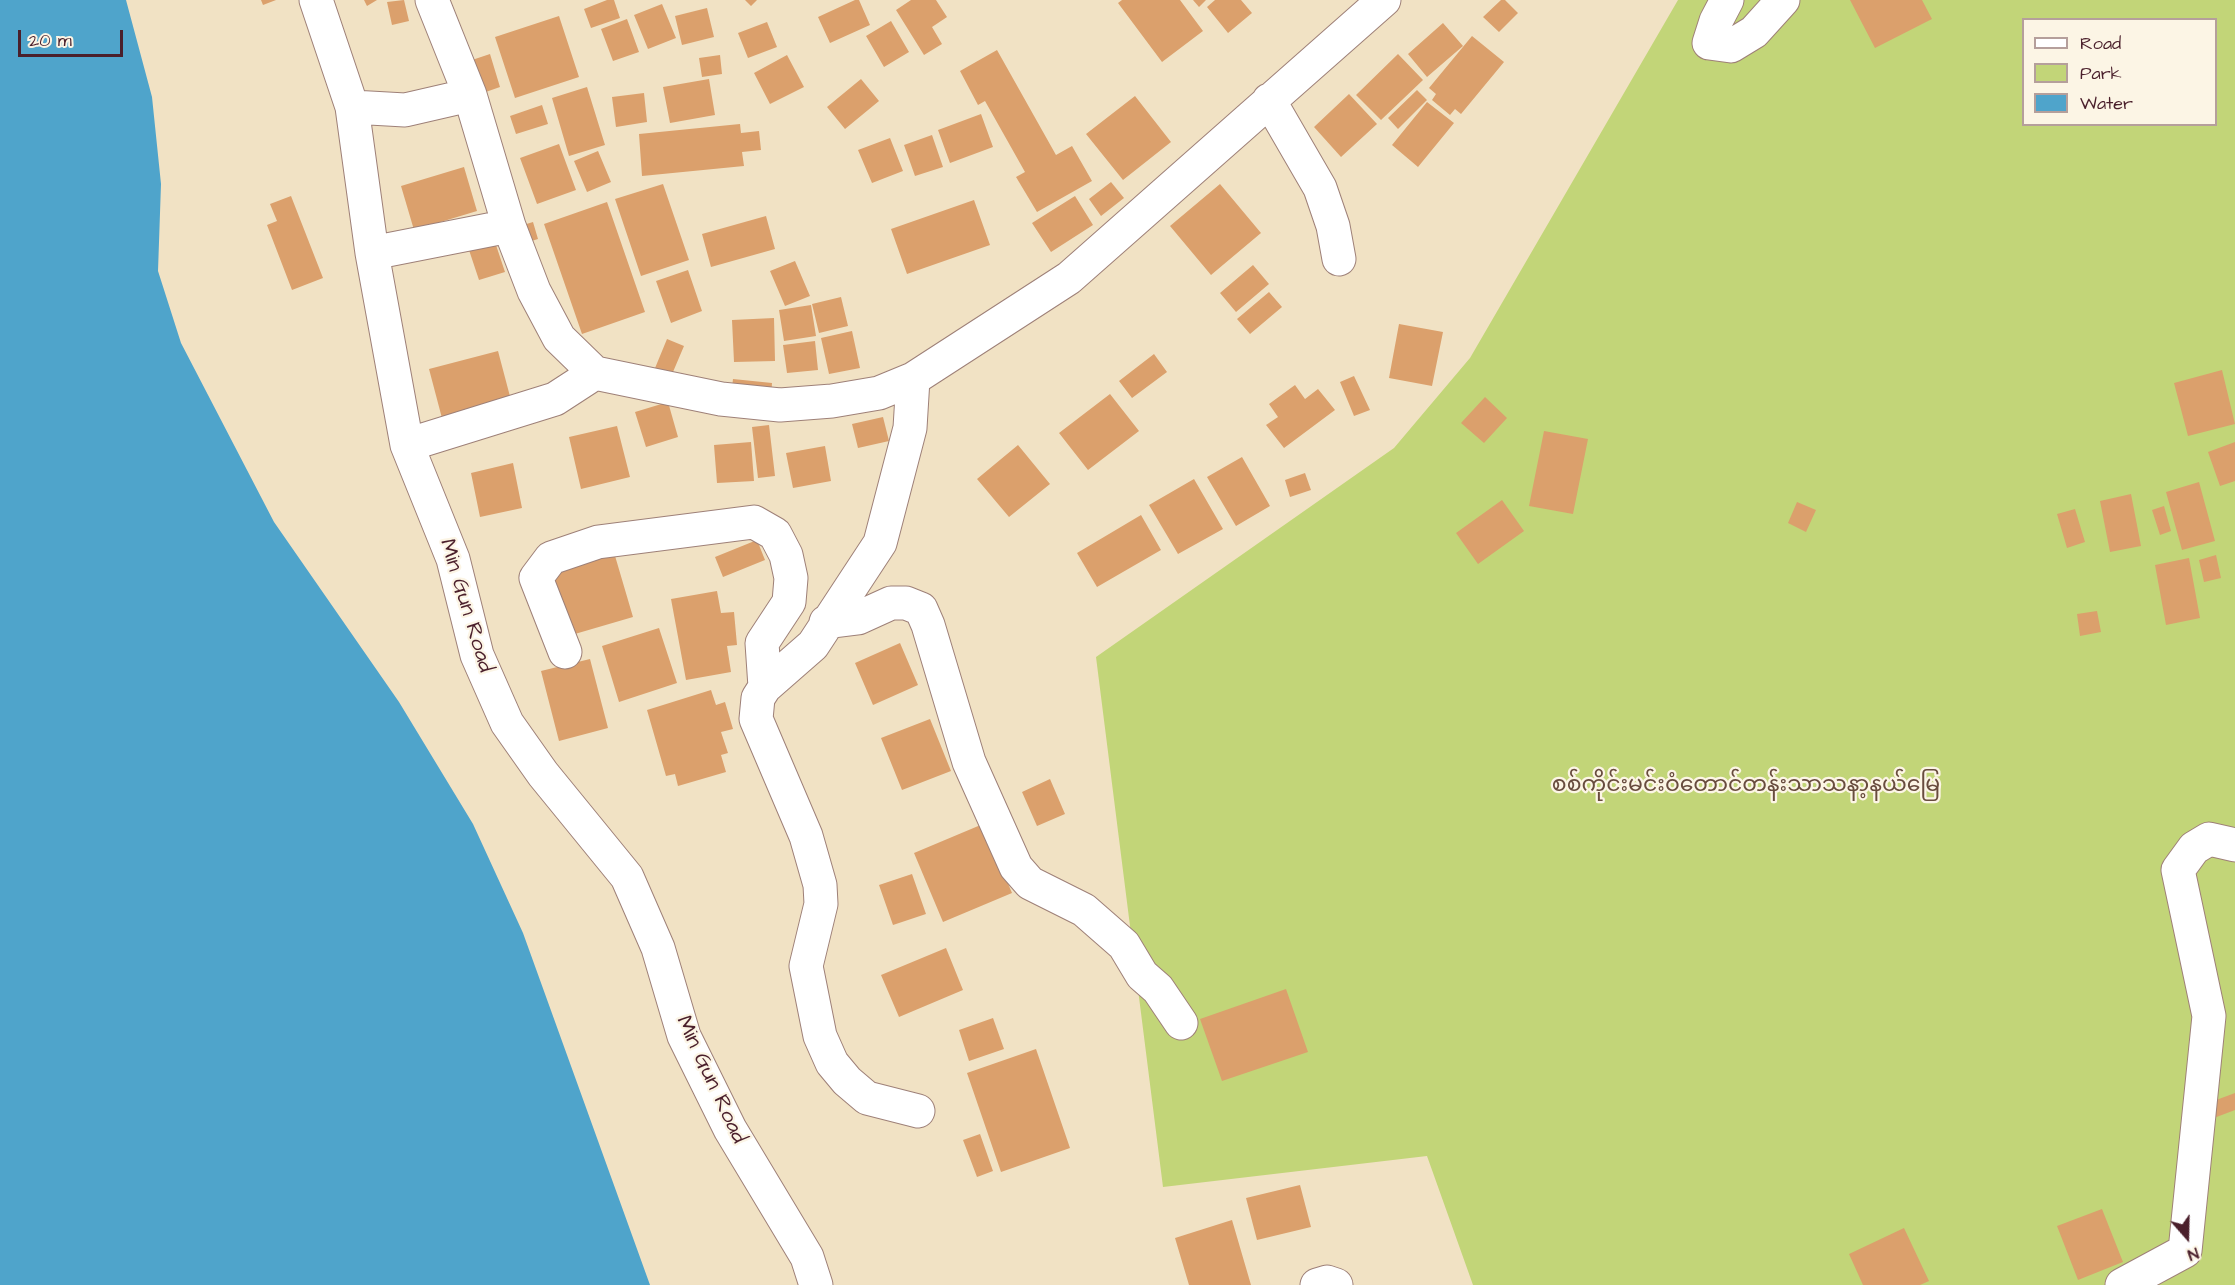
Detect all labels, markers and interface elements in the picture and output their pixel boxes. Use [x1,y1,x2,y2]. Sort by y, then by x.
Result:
scale bar [21,18,126,56]
legend [2022,18,2217,126]
text: 20 m [29,28,72,53]
text: Road [2080,31,2121,56]
text: Park [2080,61,2122,86]
text: Water [2080,91,2133,116]
street label: Min Gun Road [432,536,498,676]
park label: စစ်ကိုင်းမင်းဝံတောင်တန်းသာသနာ့နယ်မြေ [1552,773,1940,799]
street label: Min Gun Road [669,1012,751,1148]
north arrow [2157,1207,2217,1267]
text: N [2185,1242,2202,1266]

